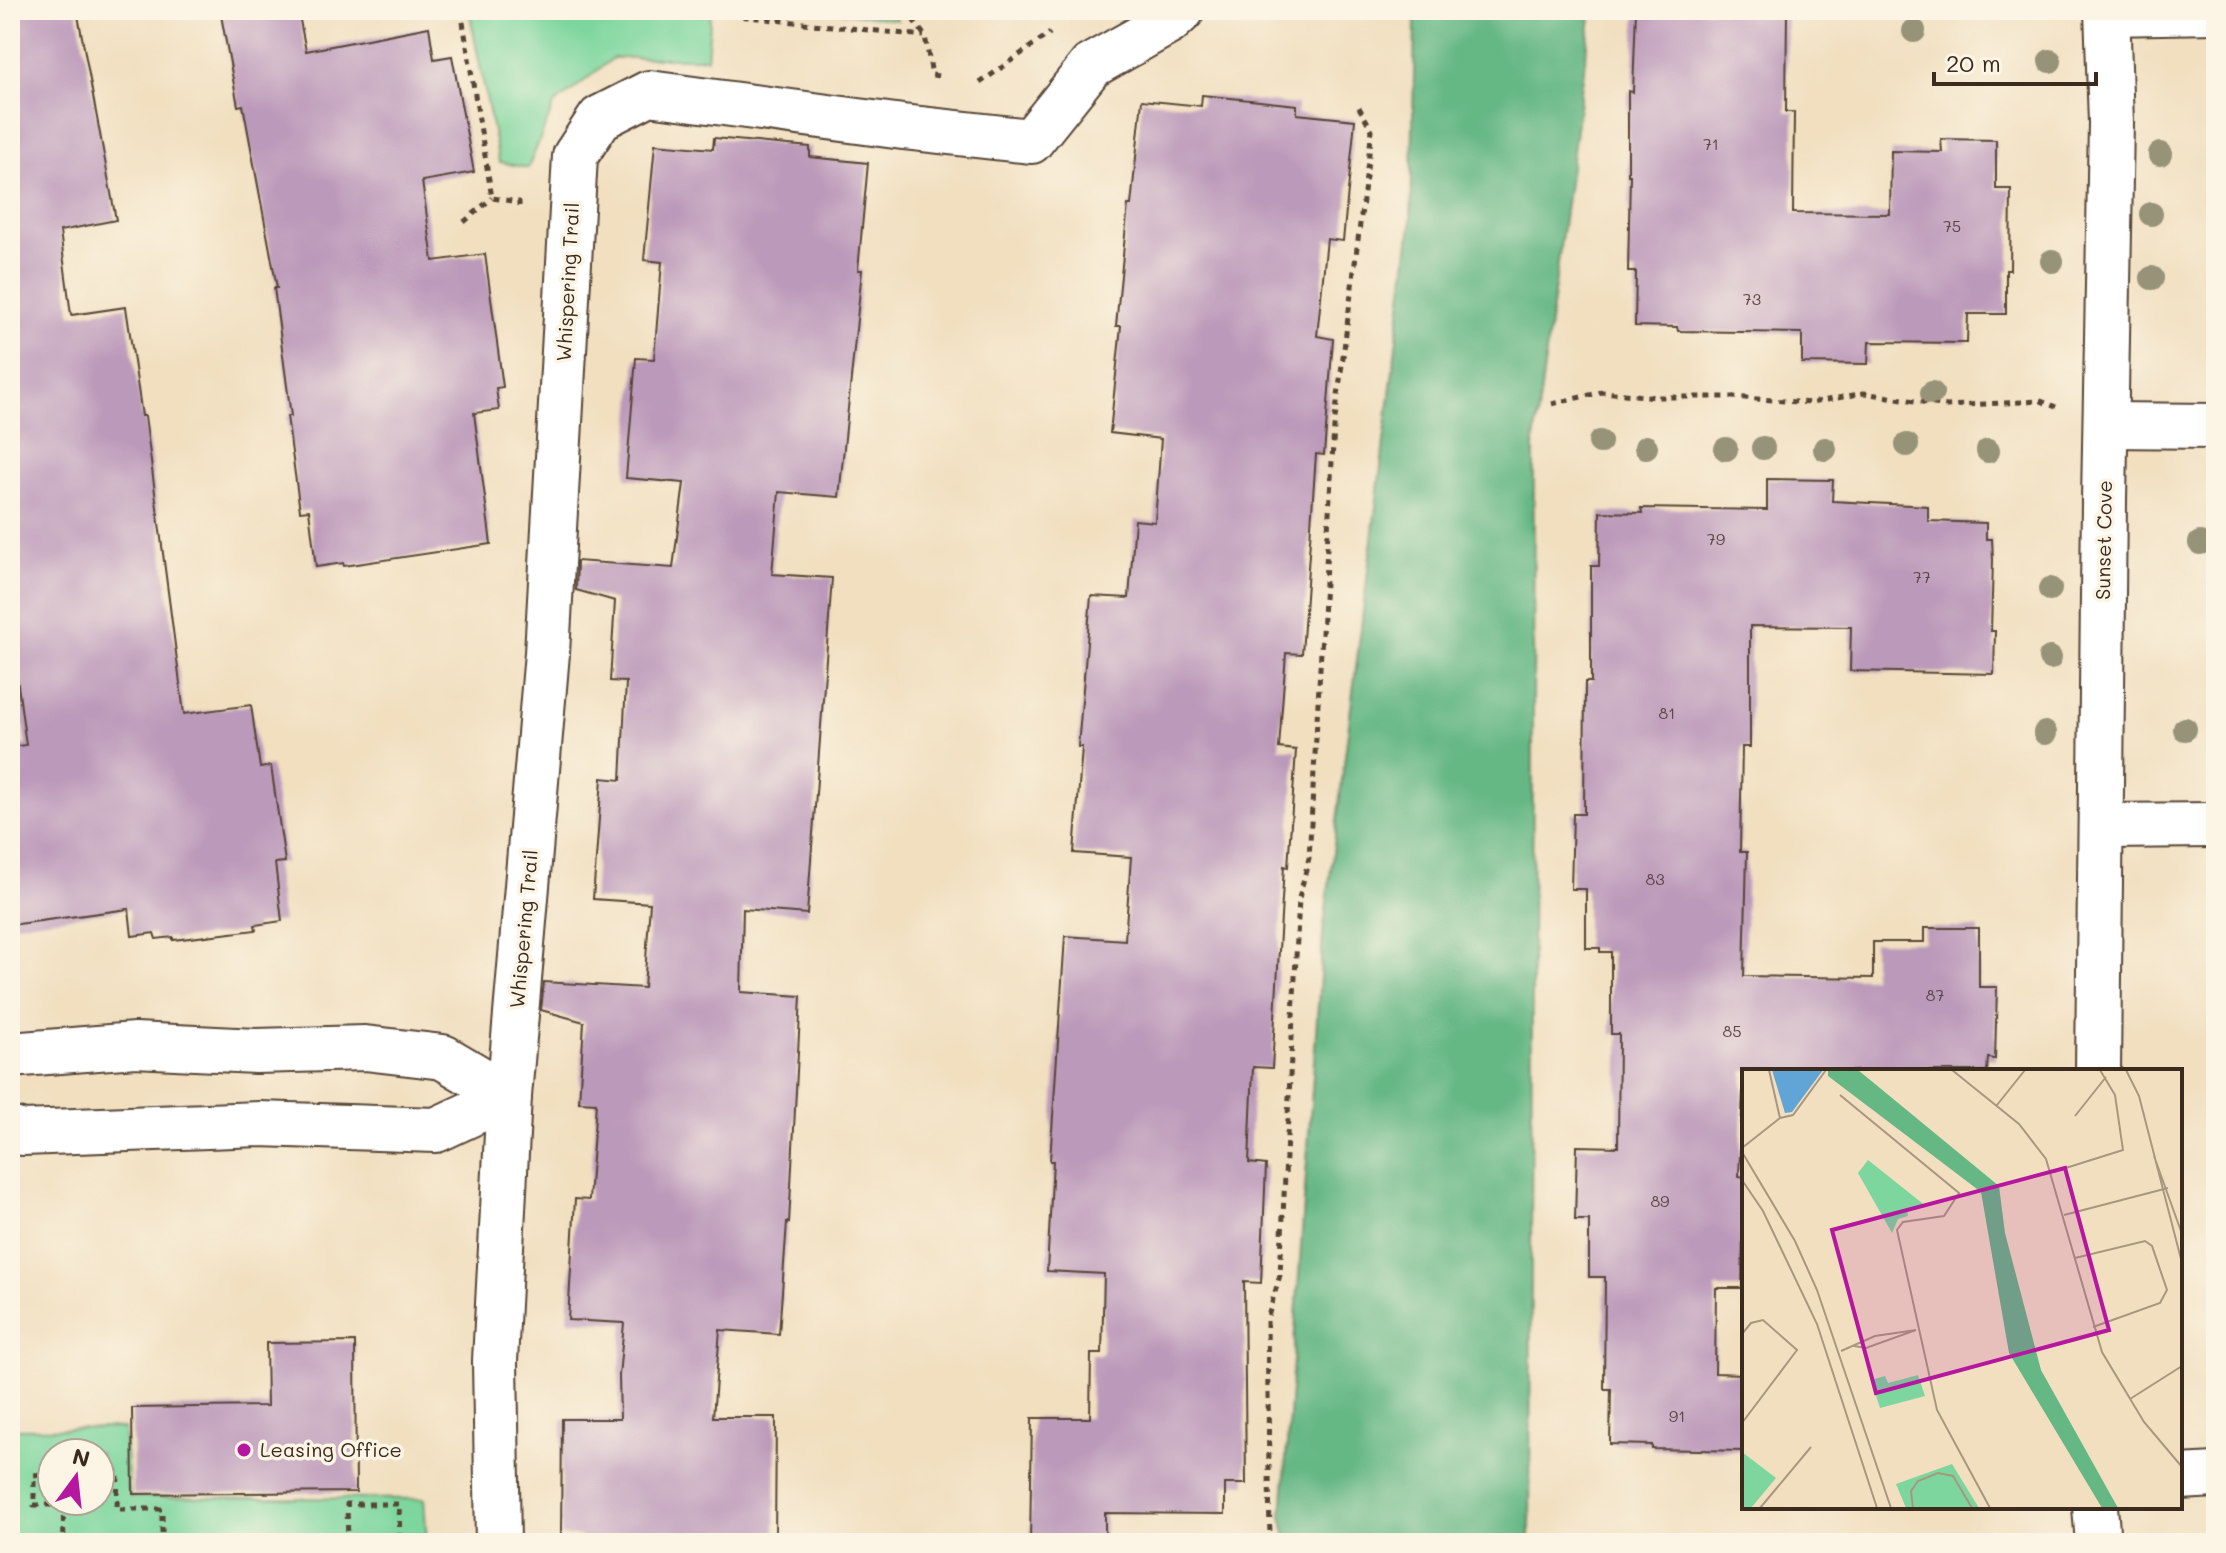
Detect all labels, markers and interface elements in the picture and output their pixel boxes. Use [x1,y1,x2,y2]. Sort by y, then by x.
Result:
scale bar [1934,36,2096,86]
text: 20 m [1946,47,2001,78]
house number: 71 [1703,133,1719,154]
street label: Whispering Trail [550,202,584,362]
house number: 75 [1943,215,1961,236]
house number: 73 [1743,288,1761,309]
street label: Sunset Cove [2089,480,2117,600]
house number: 79 [1707,528,1725,549]
house number: 77 [1913,566,1931,587]
house number: 81 [1659,702,1675,723]
street label: Whispering Trail [503,848,543,1009]
house number: 83 [1645,868,1665,889]
house number: 87 [1926,984,1944,1005]
house number: 85 [1722,1020,1742,1041]
inset map [1742,1069,2182,1509]
house number: 89 [1650,1190,1670,1211]
house number: 91 [1669,1405,1685,1426]
place label: Leasing Office [260,1436,402,1462]
north arrow [36,1437,116,1517]
text: N [69,1441,93,1473]
marker: Leasing Office [235,1441,253,1459]

